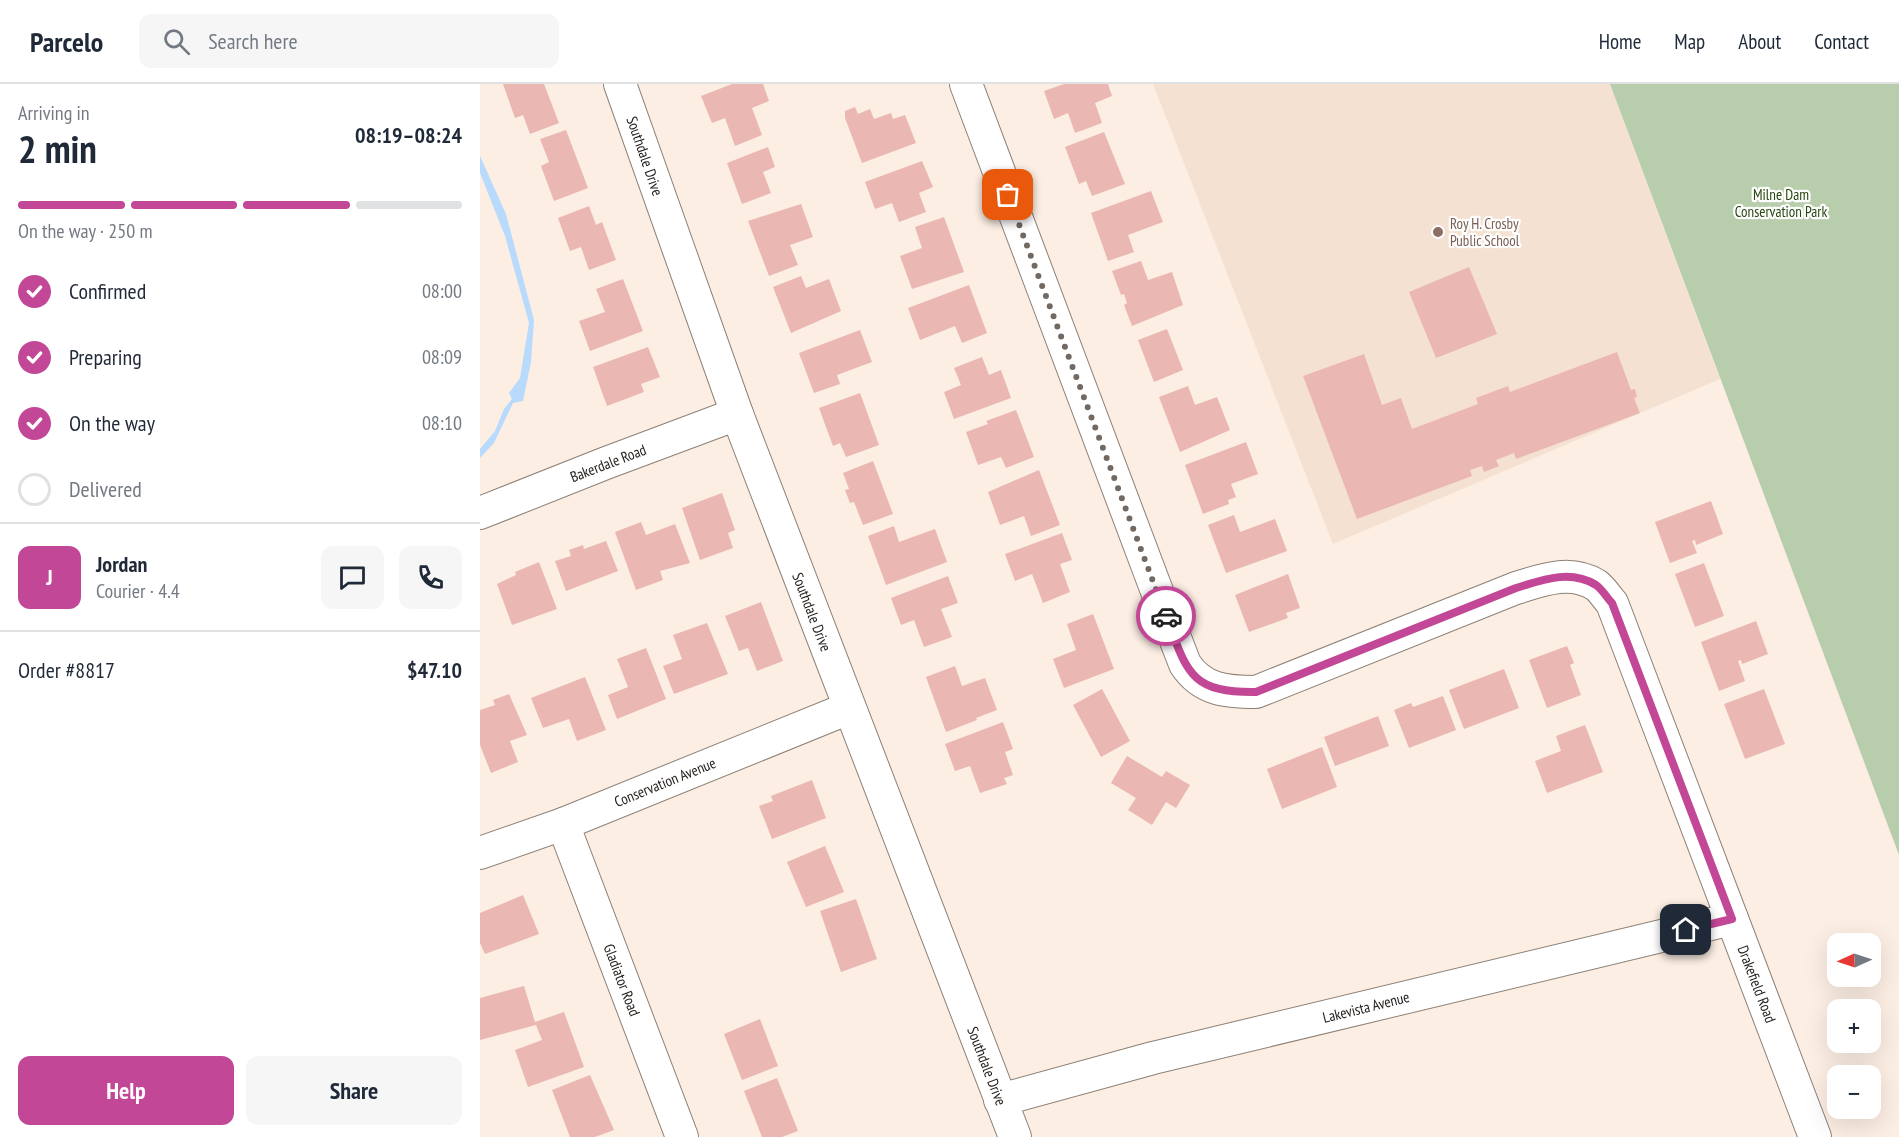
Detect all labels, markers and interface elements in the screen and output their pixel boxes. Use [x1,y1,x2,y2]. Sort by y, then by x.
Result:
search box [139,14,559,68]
text: Parcelo [30,23,103,60]
icon: search [160,25,193,58]
text: Search here [208,27,298,55]
text: Home [1599,28,1641,55]
text: Map [1674,28,1705,55]
text: About [1738,28,1781,55]
text: Contact [1814,28,1869,55]
text: Arriving in [18,100,90,126]
street label: Southdale Drive [623,114,667,198]
text: 08:19–08:24 [355,121,462,149]
text: 2 min [18,123,97,174]
pin [982,169,1033,220]
icon: bag [991,178,1024,211]
park label: Milne Dam Conservation Park [1735,185,1827,221]
place label: Roy H. Crosby Public School [1450,214,1520,250]
text: On the way · 250 m [18,218,153,244]
marker: Roy H. Crosby Public School [1431,225,1445,239]
icon: check [18,275,51,308]
text: Confirmed [69,277,146,305]
text: 08:00 [422,278,462,304]
icon: check [18,341,51,374]
text: Preparing [69,343,142,371]
text: 08:09 [422,344,462,370]
icon: check [18,407,51,440]
text: On the way [69,409,155,437]
text: 08:10 [422,410,462,436]
street label: Bakerdale Road [567,440,649,486]
text: Delivered [69,475,142,503]
button: chat [321,546,384,609]
button: phone [399,546,462,609]
text: Jordan [96,550,147,578]
text: J [46,563,53,591]
street label: Southdale Drive [788,570,836,654]
text: Courier · 4.4 [96,578,180,604]
courier [1136,586,1196,646]
icon: car [1150,600,1183,633]
text: Order #8817 [18,656,115,684]
text: $47.10 [407,656,462,684]
street label: Conservation Avenue [611,753,719,811]
pin [1660,904,1711,955]
icon: home [1669,913,1702,946]
north arrow [1827,933,1881,987]
map controls [1827,933,1881,1119]
street label: Gladiator Road [600,941,644,1019]
street label: Drakefield Road [1734,943,1780,1025]
street label: Lakevista Avenue [1321,987,1411,1027]
button: + [1827,999,1881,1053]
street label: Southdale Drive [963,1024,1011,1108]
button: Help [18,1056,234,1125]
button: Share [246,1056,462,1125]
button: − [1827,1065,1881,1119]

